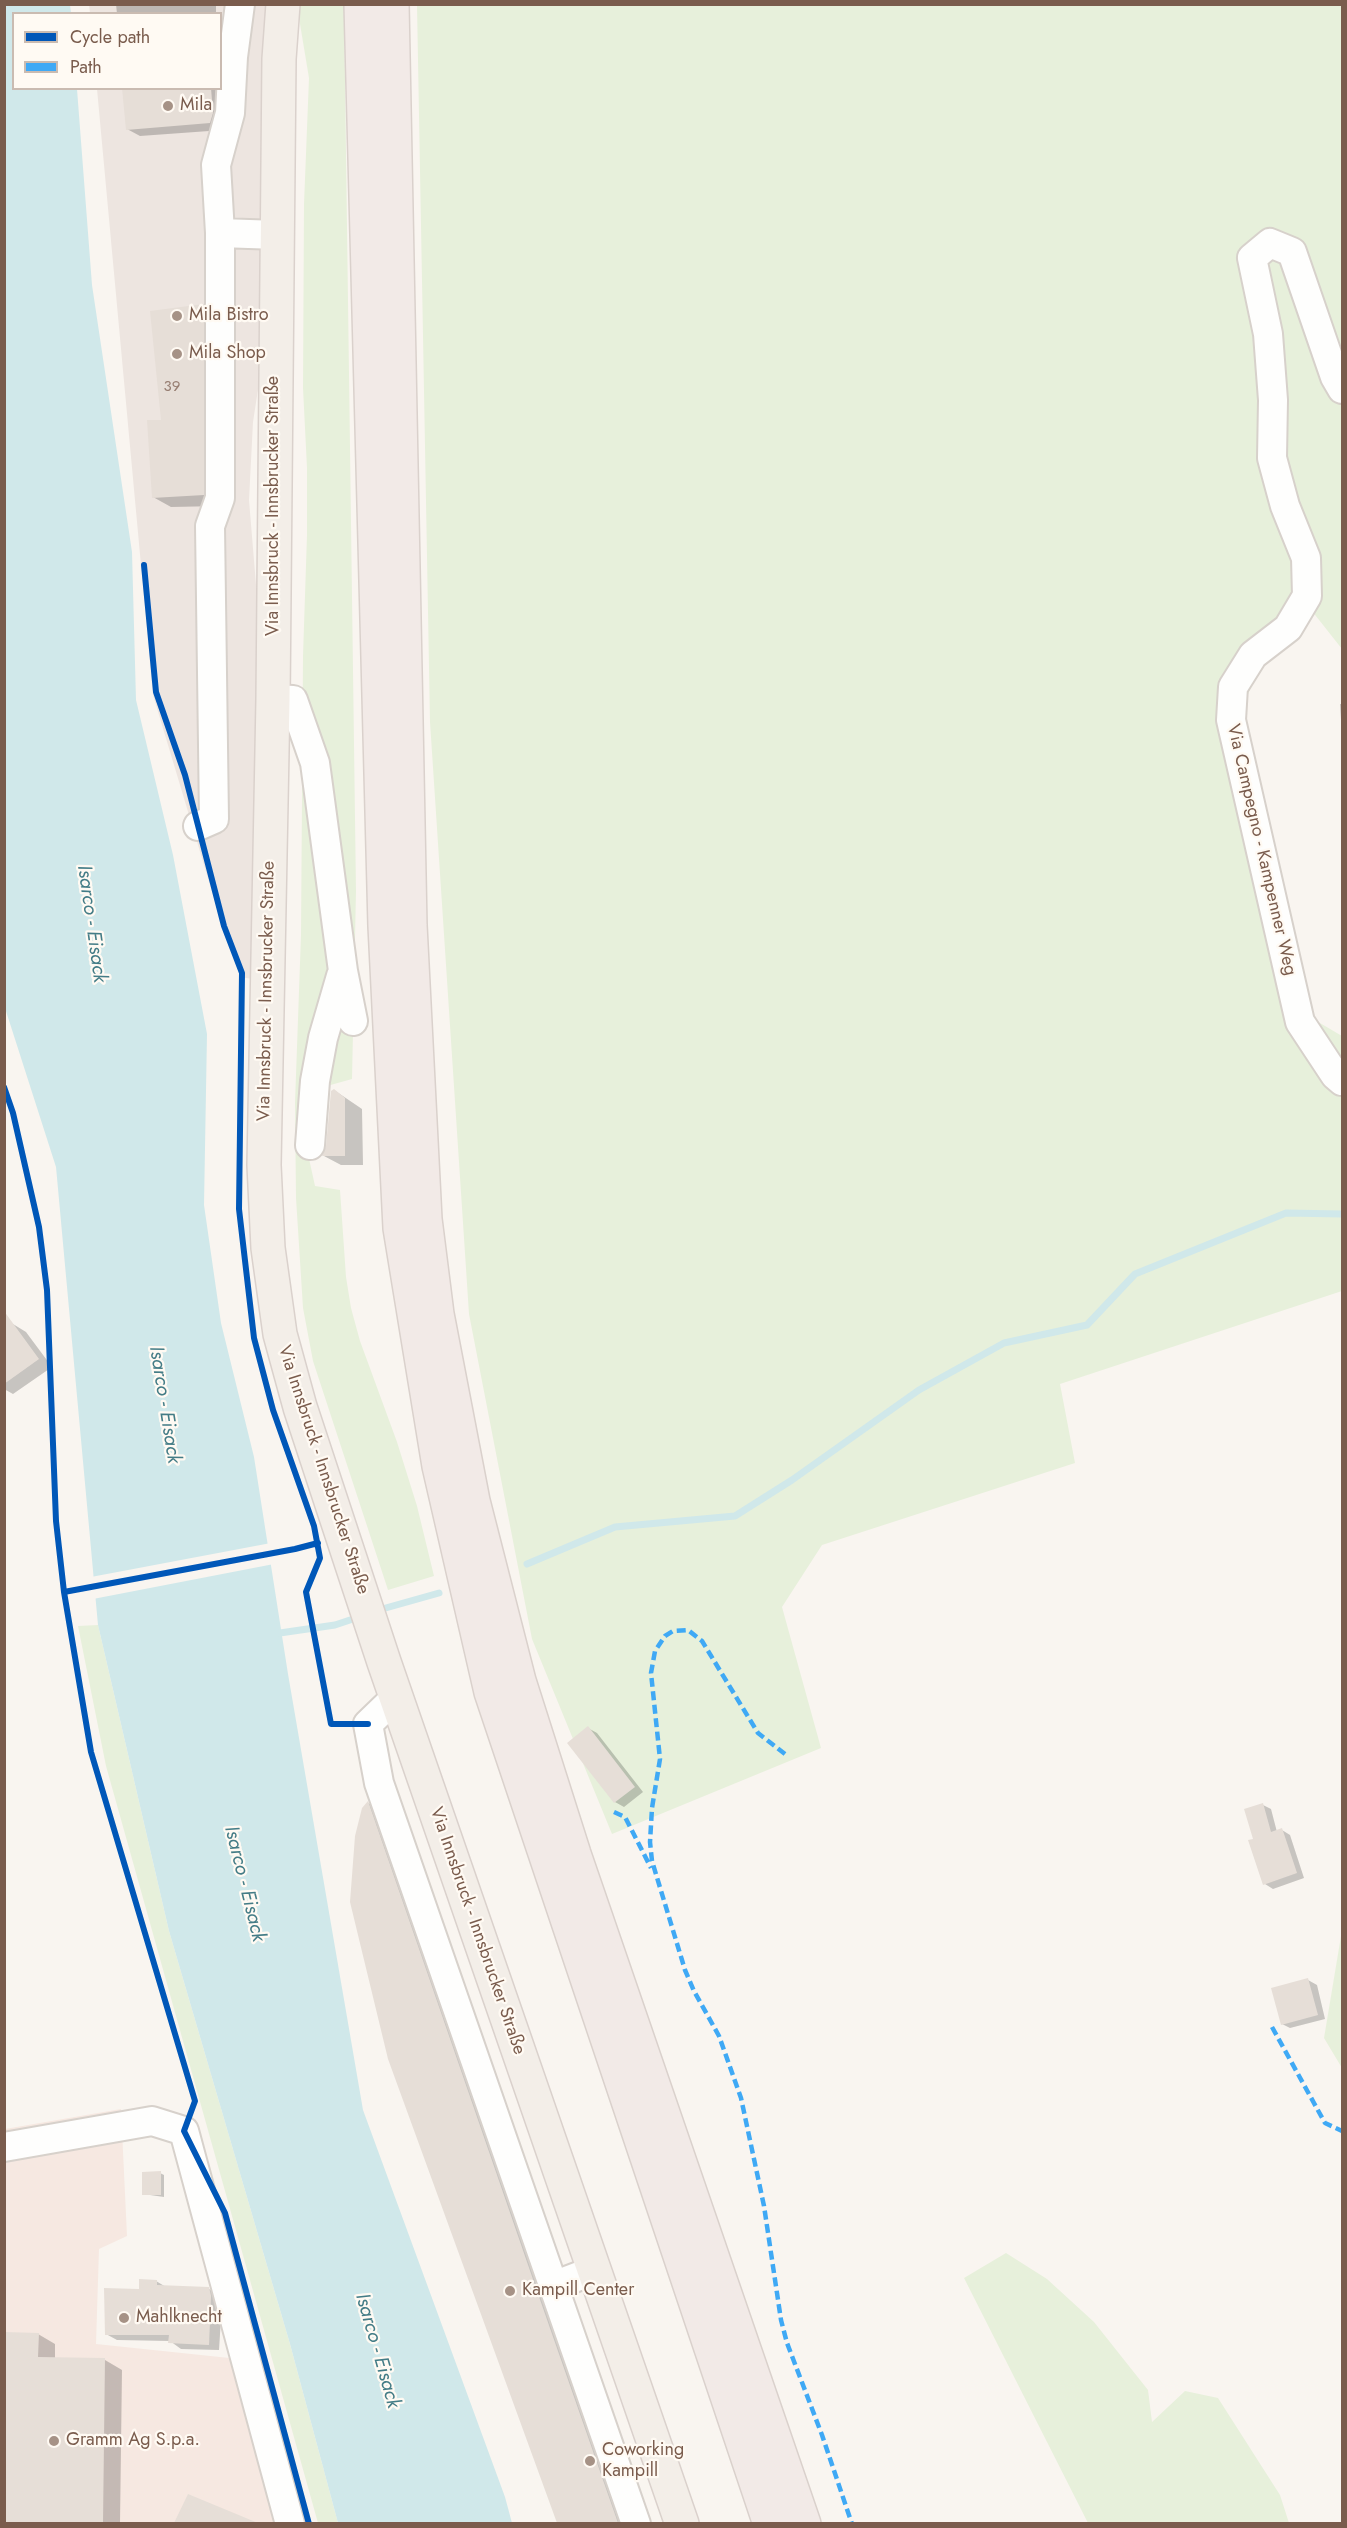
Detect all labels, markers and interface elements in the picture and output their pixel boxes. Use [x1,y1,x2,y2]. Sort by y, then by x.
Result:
legend [12,12,222,90]
text: Cycle path [70,24,150,50]
text: Path [70,54,102,80]
place label: Mila [180,95,212,117]
marker: Mila [161,99,175,113]
place label: Mila Bistro [189,305,268,327]
marker: Mila Bistro [170,309,184,323]
place label: Mila Shop [189,343,266,365]
marker: Mila Shop [170,347,184,361]
street label: Via Innsbruck - Innsbrucker Straße [263,376,285,636]
house number: 39 [164,378,180,396]
street label: Via Campegno - Kampenner Weg [1222,722,1300,978]
street label: Via Innsbruck - Innsbrucker Straße [254,861,280,1121]
water label: Isarco - Eisack [71,864,111,984]
street label: Via Innsbruck - Innsbrucker Straße [273,1343,373,1597]
water label: Isarco - Eisack [143,1345,185,1465]
street label: Via Innsbruck - Innsbrucker Straße [424,1804,530,2058]
water label: Isarco - Eisack [218,1824,270,1944]
place label: Kampill Center [522,2280,634,2302]
marker: Kampill Center [503,2284,517,2298]
water label: Isarco - Eisack [349,2291,405,2411]
place label: Mahlknecht [136,2307,222,2329]
marker: Mahlknecht [117,2311,131,2325]
place label: Gramm Ag S.p.a. [66,2430,200,2452]
marker: Gramm Ag S.p.a. [47,2434,61,2448]
place label: Coworking Kampill [602,2440,684,2482]
marker: Coworking Kampill [583,2454,597,2468]

